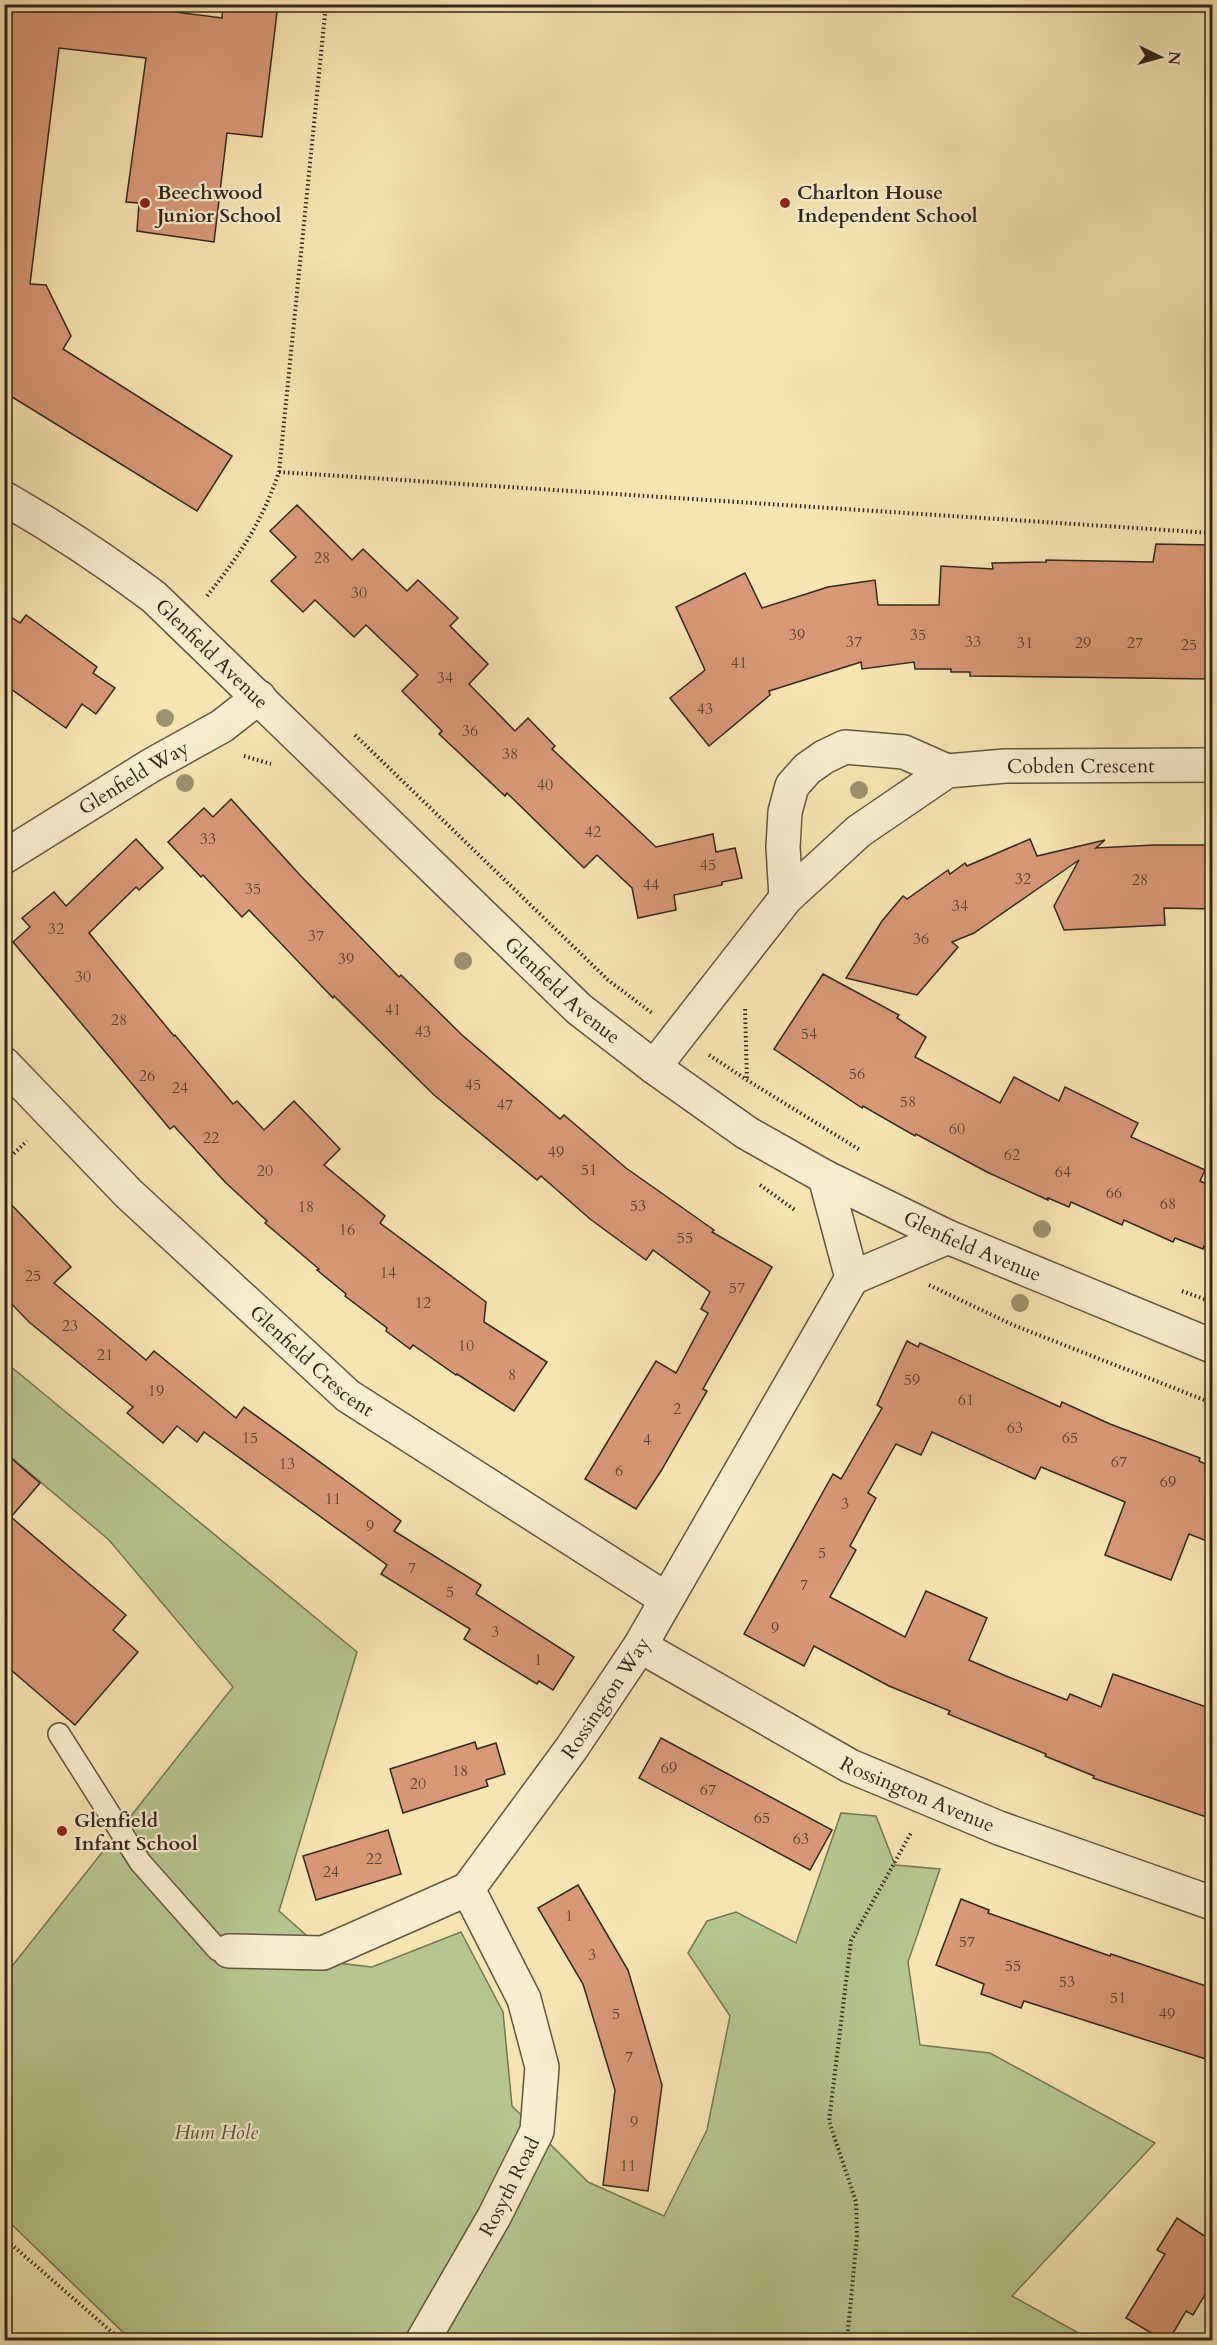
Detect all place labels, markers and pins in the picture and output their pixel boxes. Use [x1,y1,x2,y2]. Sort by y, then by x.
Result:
place label: Beechwood Junior School [154,179,281,229]
place label: Charlton House Independent School [797,179,978,229]
marker: Beechwood Junior School [138,196,152,210]
marker: Charlton House Independent School [778,196,792,210]
place label: Glenfield Infant School [74,1807,198,1857]
marker: Glenfield Infant School [55,1824,69,1838]

